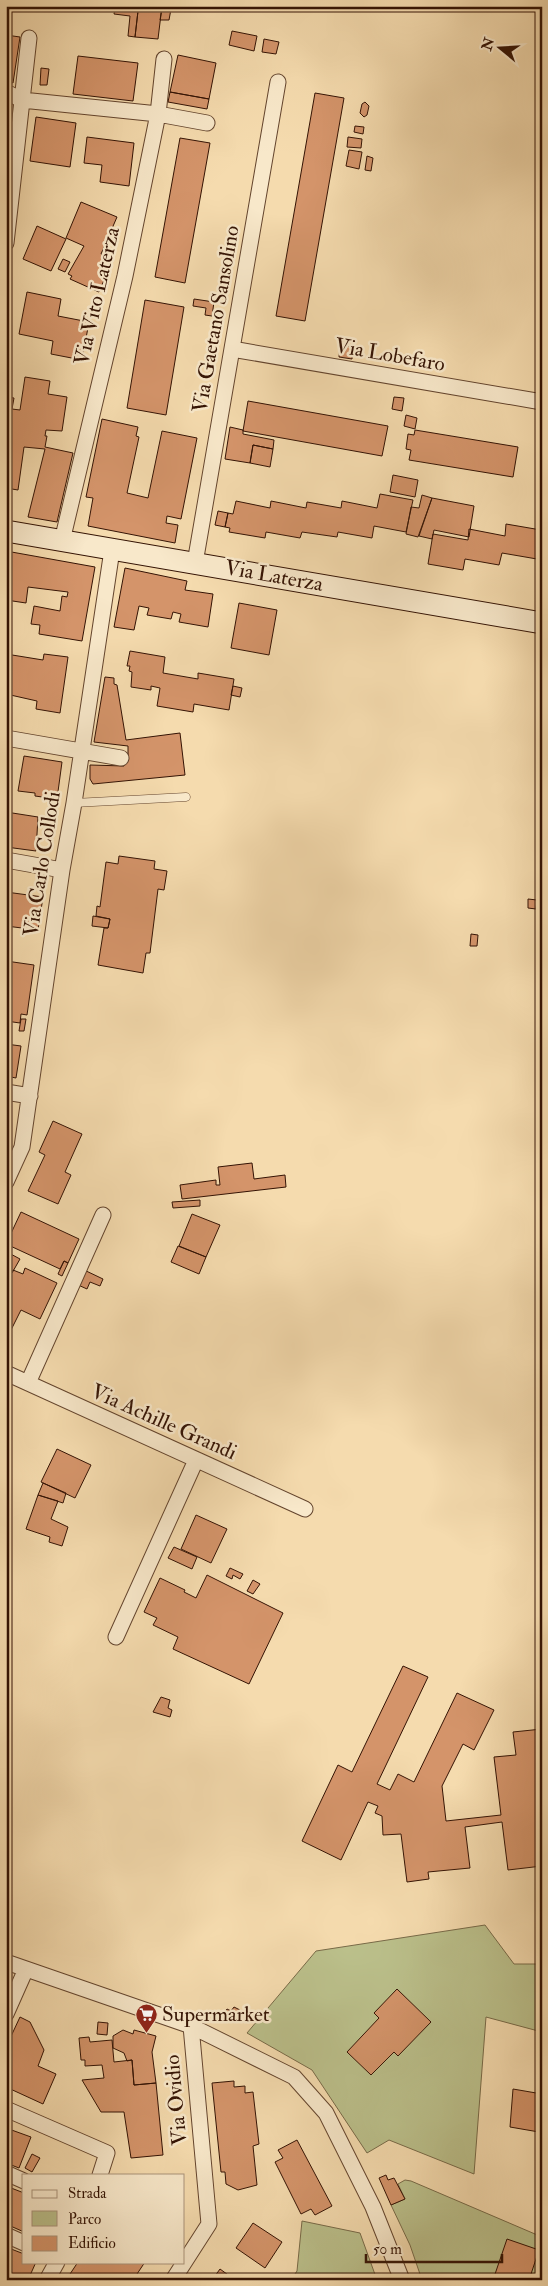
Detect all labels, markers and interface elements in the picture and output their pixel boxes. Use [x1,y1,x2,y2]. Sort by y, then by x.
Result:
north arrow [476,22,526,72]
text: N [478,35,498,54]
street label: Via Gaetano Sansolino [186,223,246,415]
street label: Via Vito Laterza [68,224,126,368]
street label: Via Lobefaro [333,332,447,378]
street label: Via Laterza [223,554,326,598]
street label: Via Carlo Collodi [17,789,67,939]
street label: Via Achille Grandi [87,1378,241,1466]
place label: Supermarket [162,2001,270,2028]
supermarket icon: Supermarket [134,2002,158,2033]
street label: Via Ovidio [159,2054,193,2146]
legend [22,2174,185,2264]
text: Strada [68,2184,107,2203]
text: Parco [68,2210,101,2229]
scale bar [366,2231,502,2263]
text: Edificio [68,2234,116,2253]
text: 50 m [373,2240,402,2259]

